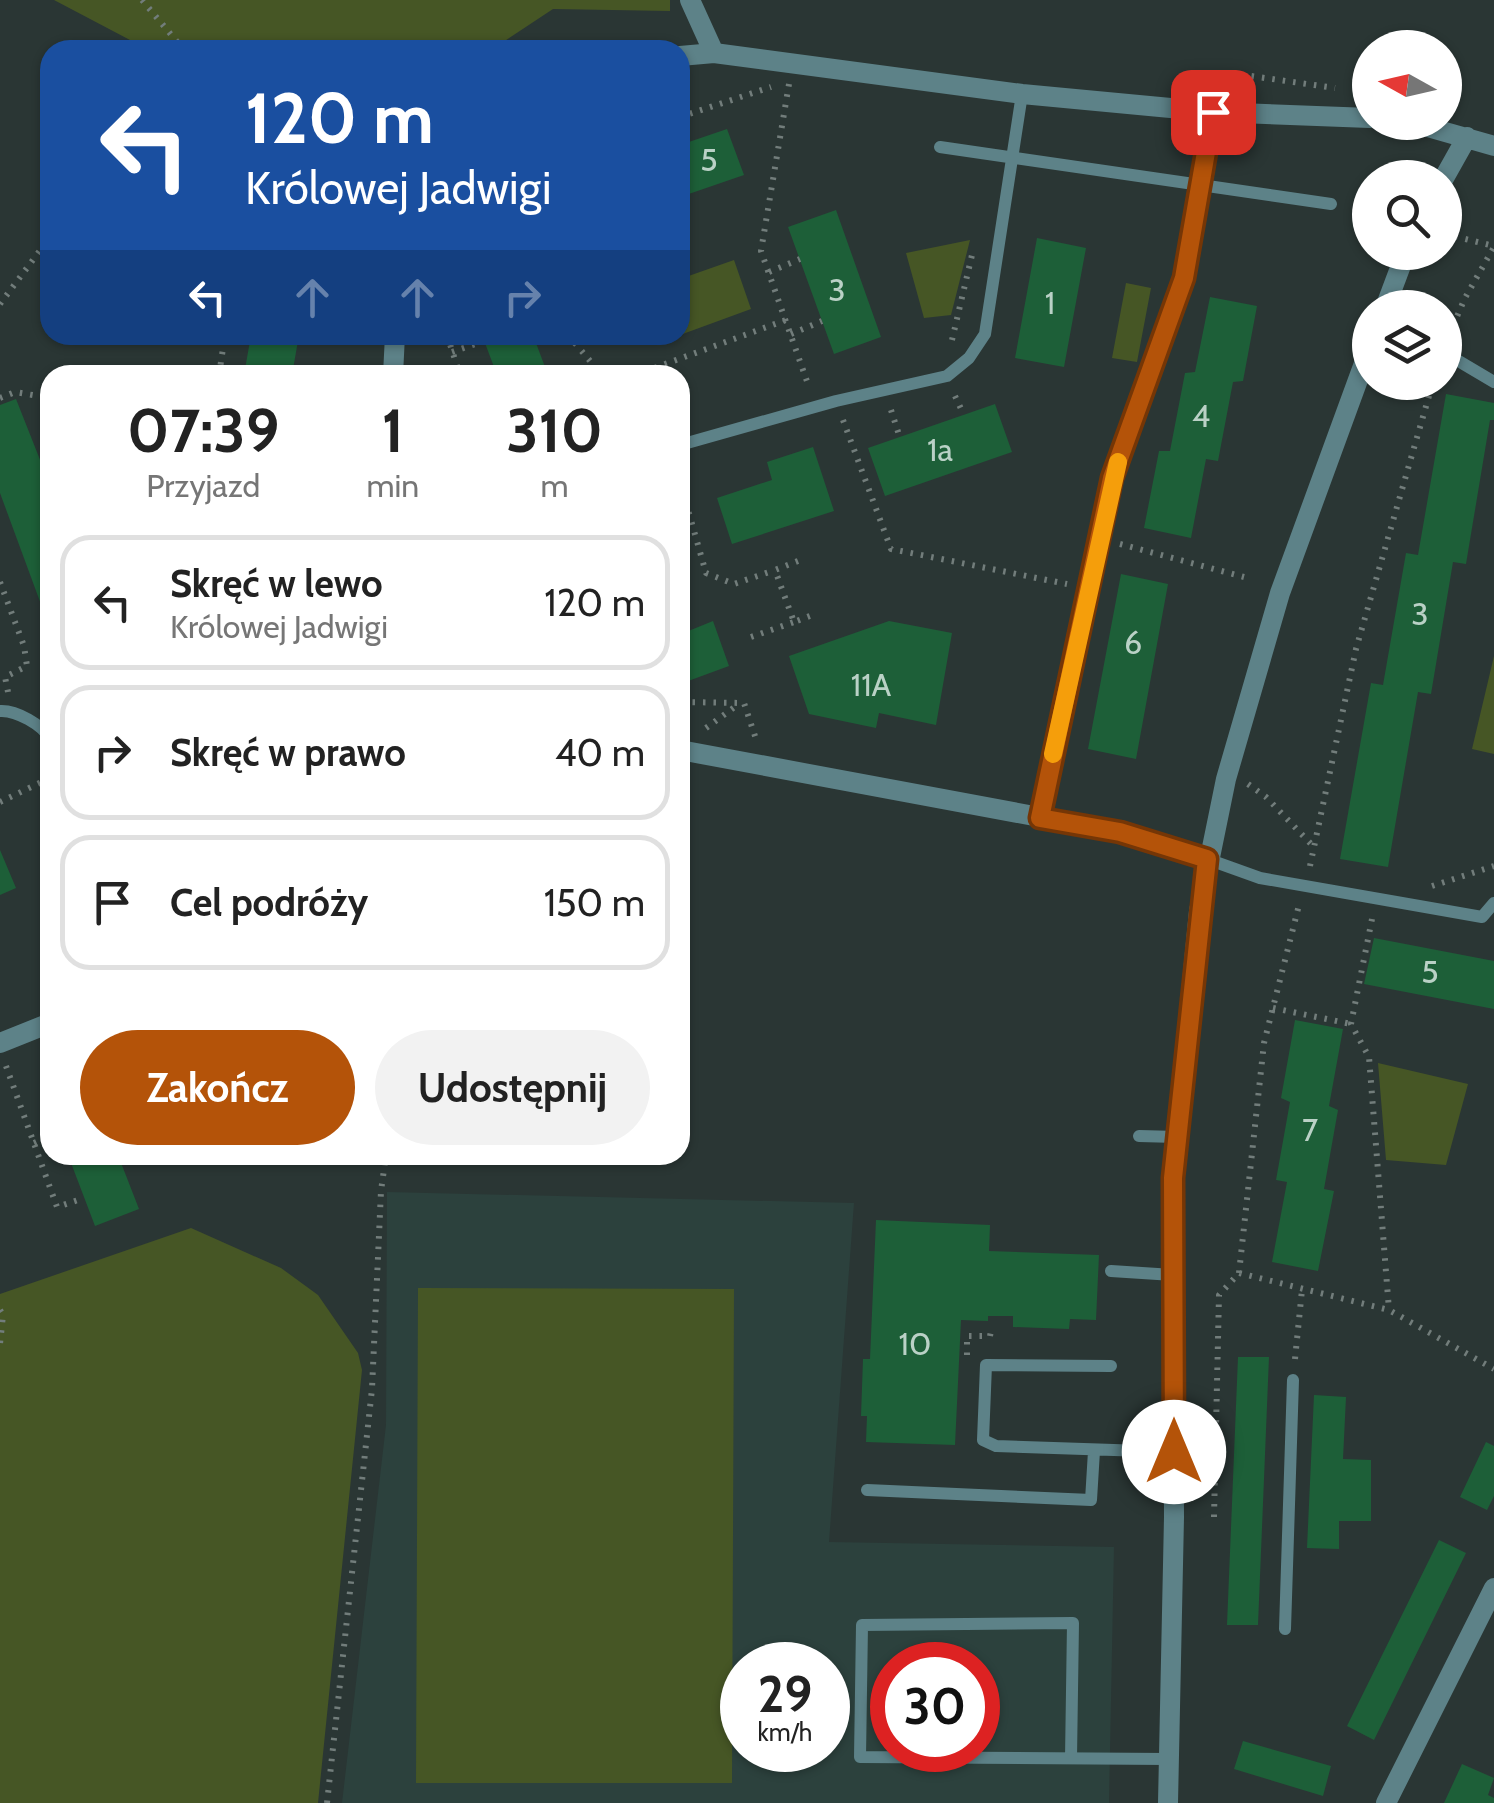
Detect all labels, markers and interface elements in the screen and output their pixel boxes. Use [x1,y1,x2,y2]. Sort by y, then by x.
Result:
north arrow [1352,30,1462,140]
map controls [1352,30,1462,400]
pin [1171,70,1256,155]
text: 120 m [245,75,434,161]
icon: left [80,80,210,210]
icon: arrive [1186,85,1241,140]
house number: 5 [700,140,718,179]
button: search [1352,160,1462,270]
text: Królowej Jadwigi [245,161,551,215]
icon: left [180,270,235,325]
icon: ahead [285,270,340,325]
icon: ahead [390,270,445,325]
icon: right [495,270,550,325]
house number: 3 [828,270,846,309]
house number: 1 [1045,283,1055,322]
button: layers [1352,290,1462,400]
text: 07:39 [127,394,279,467]
text: 1 [382,394,404,467]
text: 310 [506,394,603,467]
house number: 4 [1192,396,1210,435]
house number: 1a [927,430,954,469]
text: Przyjazd [146,466,260,505]
text: min [366,466,419,505]
text: m [541,466,569,505]
text: Skręć w lewo [170,560,383,607]
icon: left [85,575,140,630]
text: 120 m [544,579,645,626]
house number: 3 [1411,594,1429,633]
text: Królowej Jadwigi [170,607,388,646]
house number: 6 [1124,623,1142,662]
house number: 11A [851,665,892,704]
icon: right [85,725,140,780]
text: Skręć w prawo [170,729,406,776]
text: 40 m [555,729,645,776]
icon: arrive [85,875,140,930]
text: Cel podróży [170,879,368,926]
text: 150 m [544,879,645,926]
house number: 5 [1421,952,1439,991]
button: Zakończ [80,1030,355,1145]
button: Udostępnij [375,1030,650,1145]
house number: 7 [1302,1110,1318,1149]
house number: 10 [899,1324,931,1363]
position arrow [1122,1400,1226,1504]
speed limit sign: 30 [870,1642,1000,1772]
text: 29 [758,1664,812,1725]
text: km/h [758,1717,812,1747]

